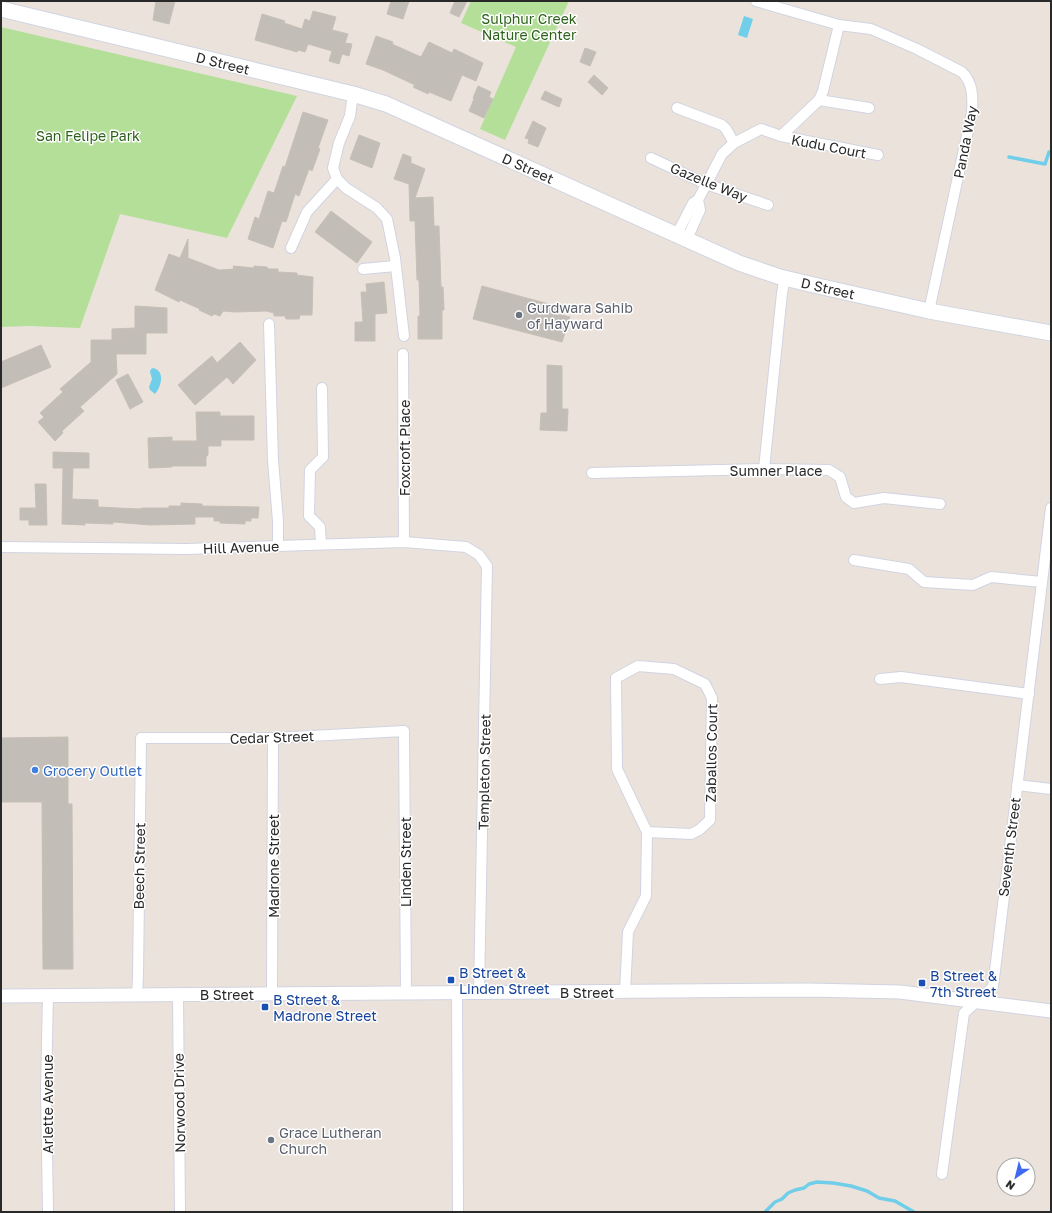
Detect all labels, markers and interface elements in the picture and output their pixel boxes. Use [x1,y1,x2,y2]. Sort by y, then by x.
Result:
park label: Sulphur Creek Nature Center [481,10,577,43]
street label: D Street [194,48,252,78]
street label: Panda Way [950,104,980,180]
park label: San Felipe Park [36,127,140,144]
street label: Kudu Court [790,130,868,162]
street label: D Street [500,149,556,187]
street label: Gazelle Way [668,159,750,205]
street label: D Street [799,274,857,302]
place label: Gurdwara Sahib of Hayward [527,299,633,332]
marker: Gurdwara Sahib of Hayward [514,310,524,320]
street label: Foxcroft Place [396,400,413,496]
street label: Sumner Place [730,462,822,479]
street label: Hill Avenue [203,537,279,557]
street label: Zaballos Court [702,704,720,802]
street label: Templeton Street [474,714,494,830]
street label: Cedar Street [229,727,315,747]
place label: Grocery Outlet [43,762,142,779]
marker: Grocery Outlet [30,765,40,775]
street label: Seventh Street [994,796,1024,898]
street label: Madrone Street [265,814,282,918]
street label: Linden Street [397,817,414,907]
street label: Beech Street [130,822,148,910]
place label: B Street & Linden Street [459,964,550,997]
place label: B Street & 7th Street [930,967,998,1000]
marker: B Street & Linden Street [446,975,456,985]
marker: B Street & 7th Street [917,978,927,988]
street label: B Street [560,984,614,1001]
street label: B Street [200,986,254,1003]
place label: B Street & Madrone Street [273,991,377,1024]
marker: B Street & Madrone Street [260,1002,270,1012]
street label: Norwood Drive [170,1053,188,1153]
street label: Arlette Avenue [39,1054,56,1154]
place label: Grace Lutheran Church [279,1124,382,1157]
marker: Grace Lutheran Church [266,1135,276,1145]
north arrow [996,1157,1036,1197]
text: N [1003,1178,1017,1193]

